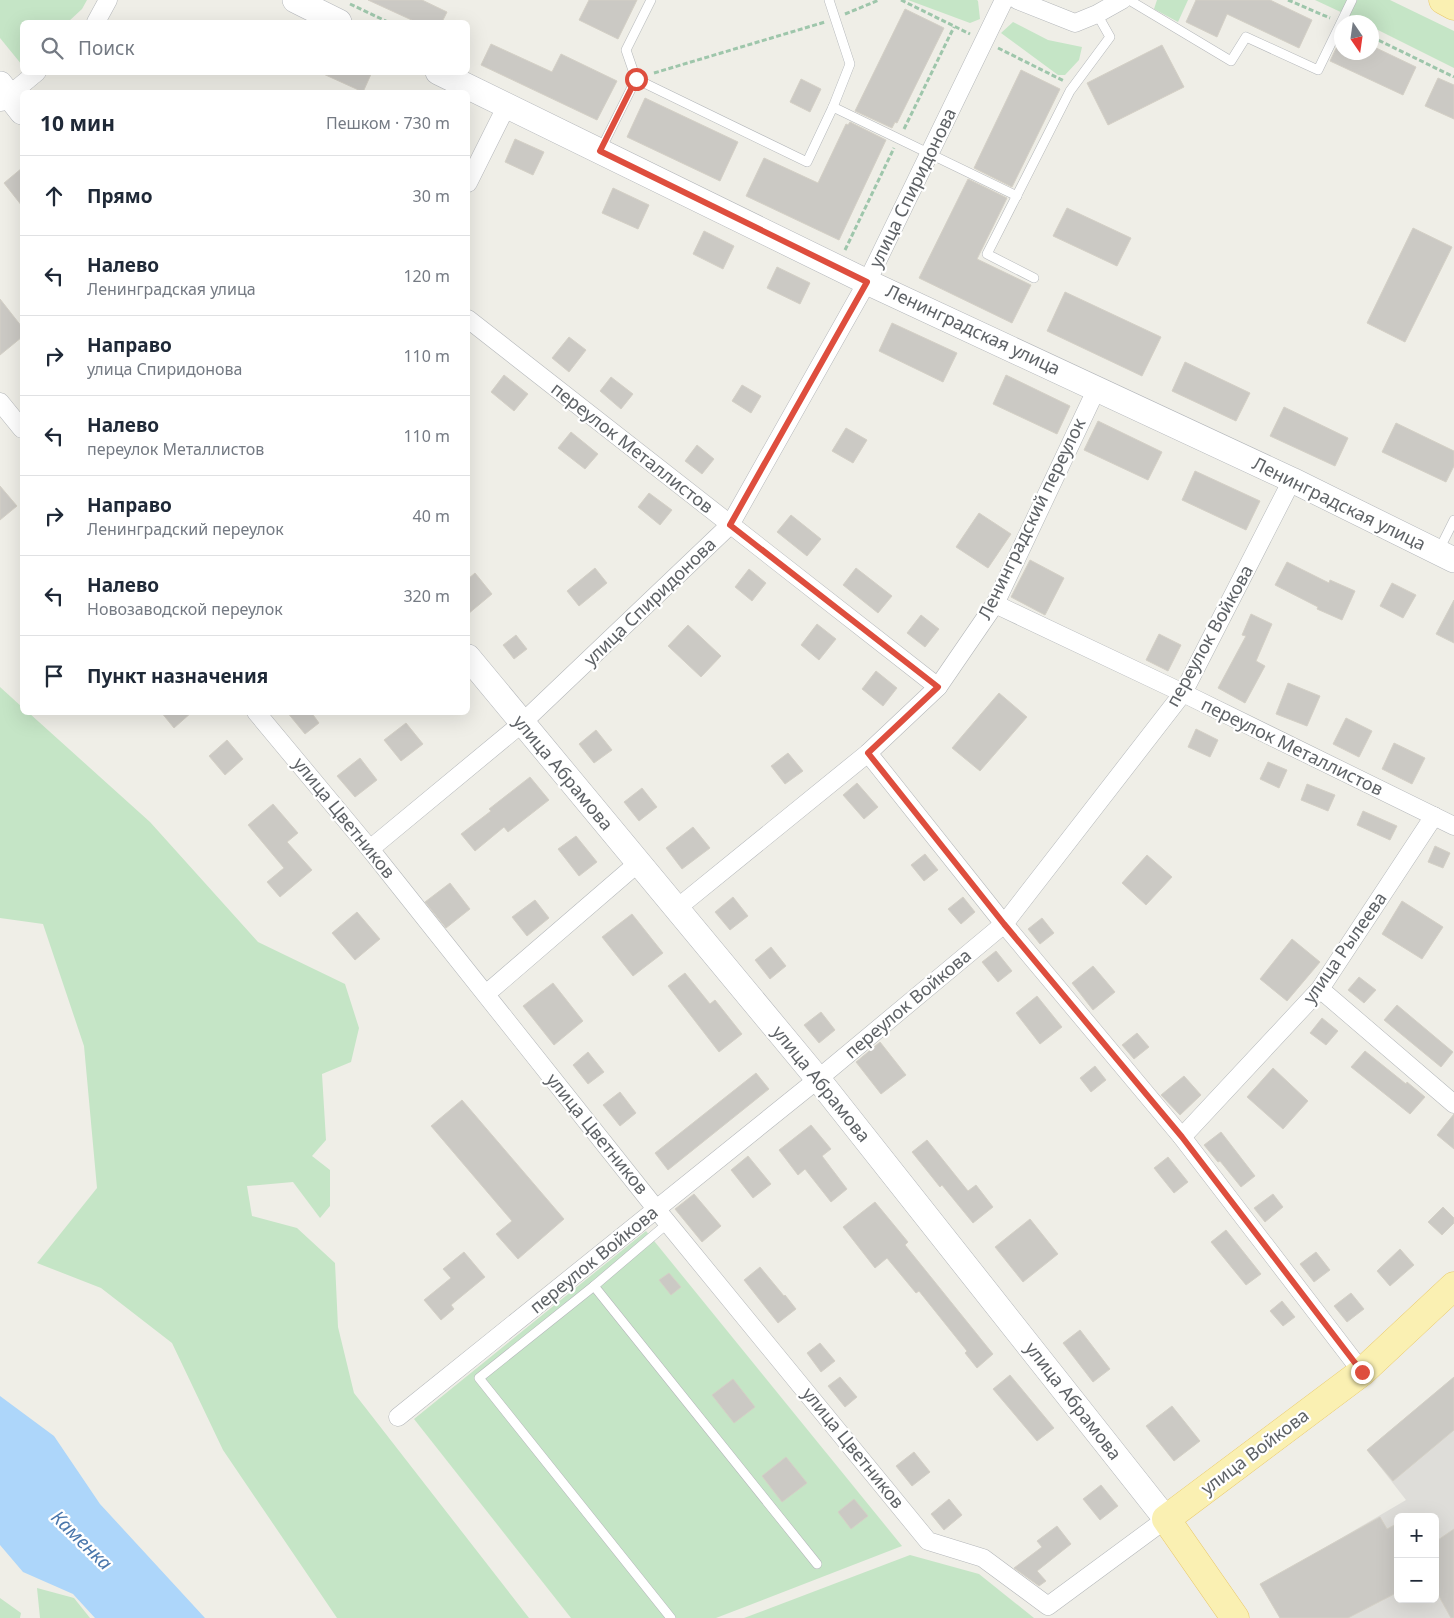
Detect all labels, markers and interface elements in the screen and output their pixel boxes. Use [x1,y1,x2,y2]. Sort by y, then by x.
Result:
north arrow [1334,15,1379,60]
search box [20,20,470,75]
icon: search [38,34,66,62]
text: Поиск [78,35,134,61]
route start [625,68,648,91]
street label: улица Спиридонова [863,104,961,271]
text: 10 мин [40,109,115,137]
text: Пешком · 730 m [326,112,450,134]
icon: ahead [40,182,68,210]
text: Прямо [87,183,153,209]
text: 30 m [413,185,450,207]
text: Налево [87,252,159,278]
icon: left [40,262,68,290]
text: 120 m [403,265,450,287]
text: Ленинградская улица [87,278,256,300]
street label: Ленинградская улица [882,278,1064,380]
text: Направо [87,332,172,358]
icon: right [40,342,68,370]
text: 110 m [403,345,450,367]
text: улица Спиридонова [87,358,243,380]
street label: переулок Металлистов [547,376,719,518]
text: Налево [87,412,159,438]
street label: Ленинградский переулок [972,413,1091,623]
icon: left [40,422,68,450]
text: 110 m [403,425,450,447]
text: переулок Металлистов [87,438,264,460]
street label: Ленинградская улица [1249,451,1430,555]
text: Направо [87,492,172,518]
icon: right [40,502,68,530]
text: 40 m [413,505,450,527]
text: Ленинградский переулок [87,518,284,540]
street label: улица Спиридонова [578,532,721,671]
street label: переулок Войкова [1160,560,1258,711]
text: Налево [87,572,159,598]
icon: left [40,582,68,610]
text: 320 m [403,585,450,607]
text: Новозаводской переулок [87,598,283,620]
icon: arrive [40,662,68,690]
text: Пункт назначения [87,663,268,689]
street label: переулок Металлистов [1197,692,1387,801]
street label: улица Абрамова [508,710,619,835]
street label: улица Цветников [288,752,401,883]
street label: улица Рылеева [1297,887,1392,1008]
street label: переулок Войкова [839,943,976,1063]
street label: улица Абрамова [767,1020,876,1147]
street label: улица Цветников [541,1068,654,1199]
street label: переулок Войкова [524,1200,663,1318]
street label: улица Абрамова [1020,1336,1127,1464]
route end [1351,1361,1374,1384]
street label: улица Цветников [797,1382,910,1513]
street label: улица Войкова [1196,1403,1313,1500]
water label: Каменка [46,1504,118,1576]
map controls [1394,1513,1439,1603]
button: + [1394,1513,1439,1558]
button: − [1394,1558,1439,1603]

